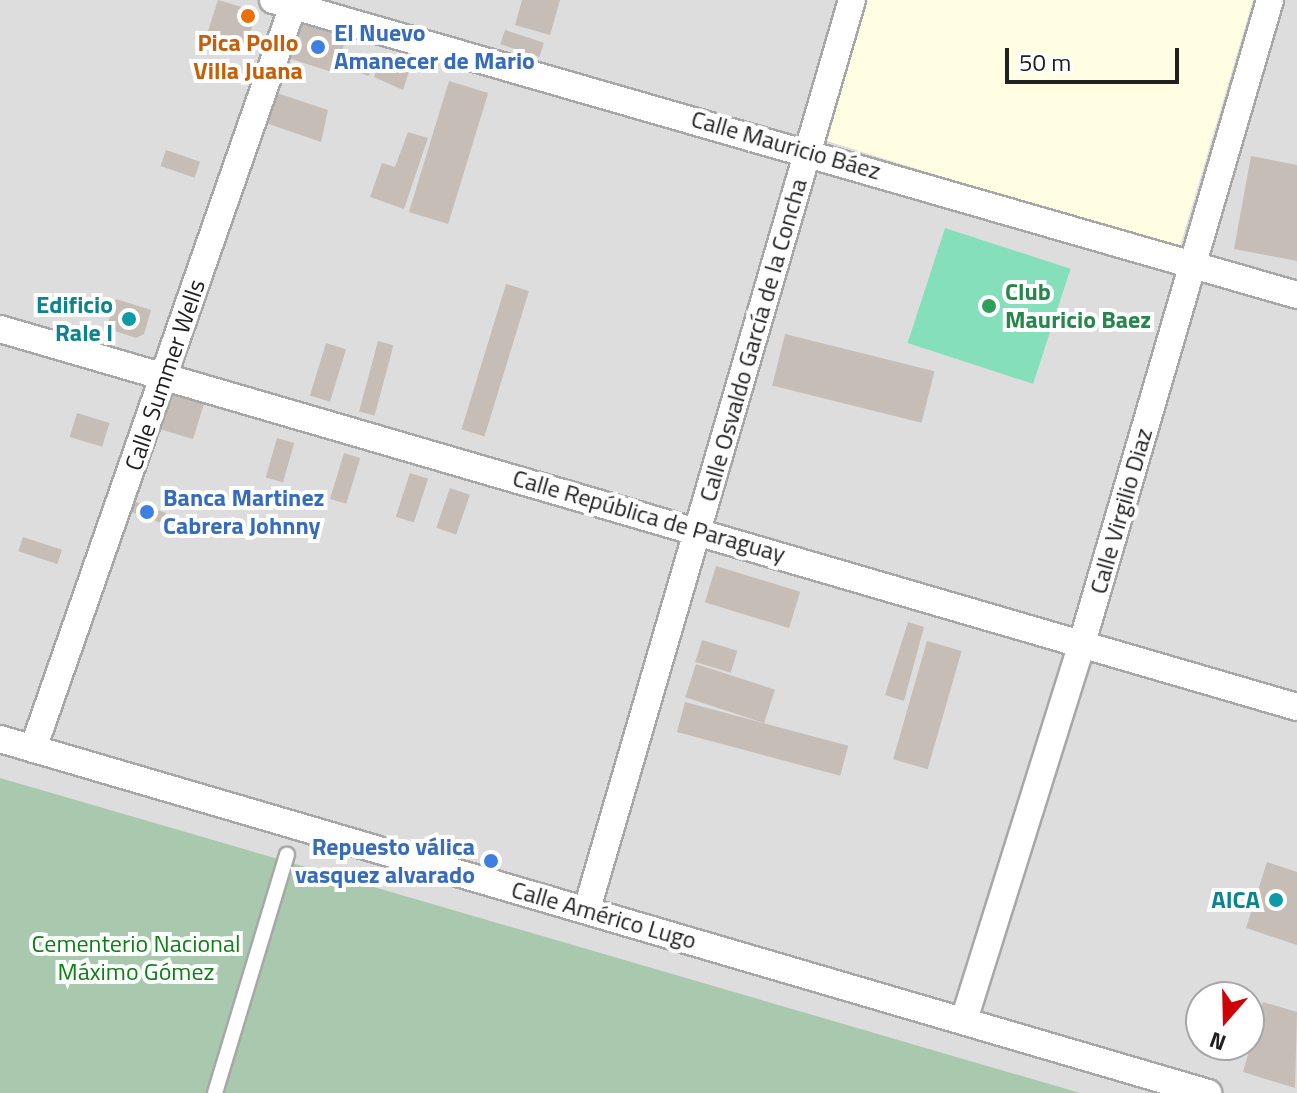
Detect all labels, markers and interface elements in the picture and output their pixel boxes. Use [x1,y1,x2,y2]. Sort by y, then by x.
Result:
marker: Pica Pollo Villa Juana [239,7,257,25]
place label: El Nuevo Amanecer de Mario [334,19,535,75]
place label: Pica Pollo Villa Juana [193,29,303,85]
scale bar [1009,32,1183,82]
marker: El Nuevo Amanecer de Mario [309,38,327,56]
text: 50 m [1019,44,1071,80]
street label: Calle Mauricio Báez [688,104,884,186]
street label: Calle Osvaldo García de la Concha [693,175,813,505]
street label: Calle Summer Wells [119,276,211,474]
place label: Club Mauricio Baez [1005,278,1151,334]
place label: Edificio Rale I [36,291,113,347]
marker: Club Mauricio Baez [980,297,998,315]
marker: Edificio Rale I [120,310,138,328]
street label: Calle Virgilio Diaz [1084,425,1158,597]
street label: Calle República de Paraguay [510,463,788,569]
place label: Banca Martinez Cabrera Johnny [163,484,325,540]
marker: Banca Martinez Cabrera Johnny [138,503,156,521]
place label: Repuesto válica vasquez alvarado [295,833,475,889]
marker: Repuesto válica vasquez alvarado [482,852,500,870]
street label: Calle Américo Lugo [508,875,700,955]
place label: AICA [1211,886,1260,914]
marker: AICA [1267,891,1285,909]
park label: Cementerio Nacional Máximo Gómez [31,930,241,986]
north arrow [1185,981,1265,1061]
text: N [1204,1023,1230,1060]

